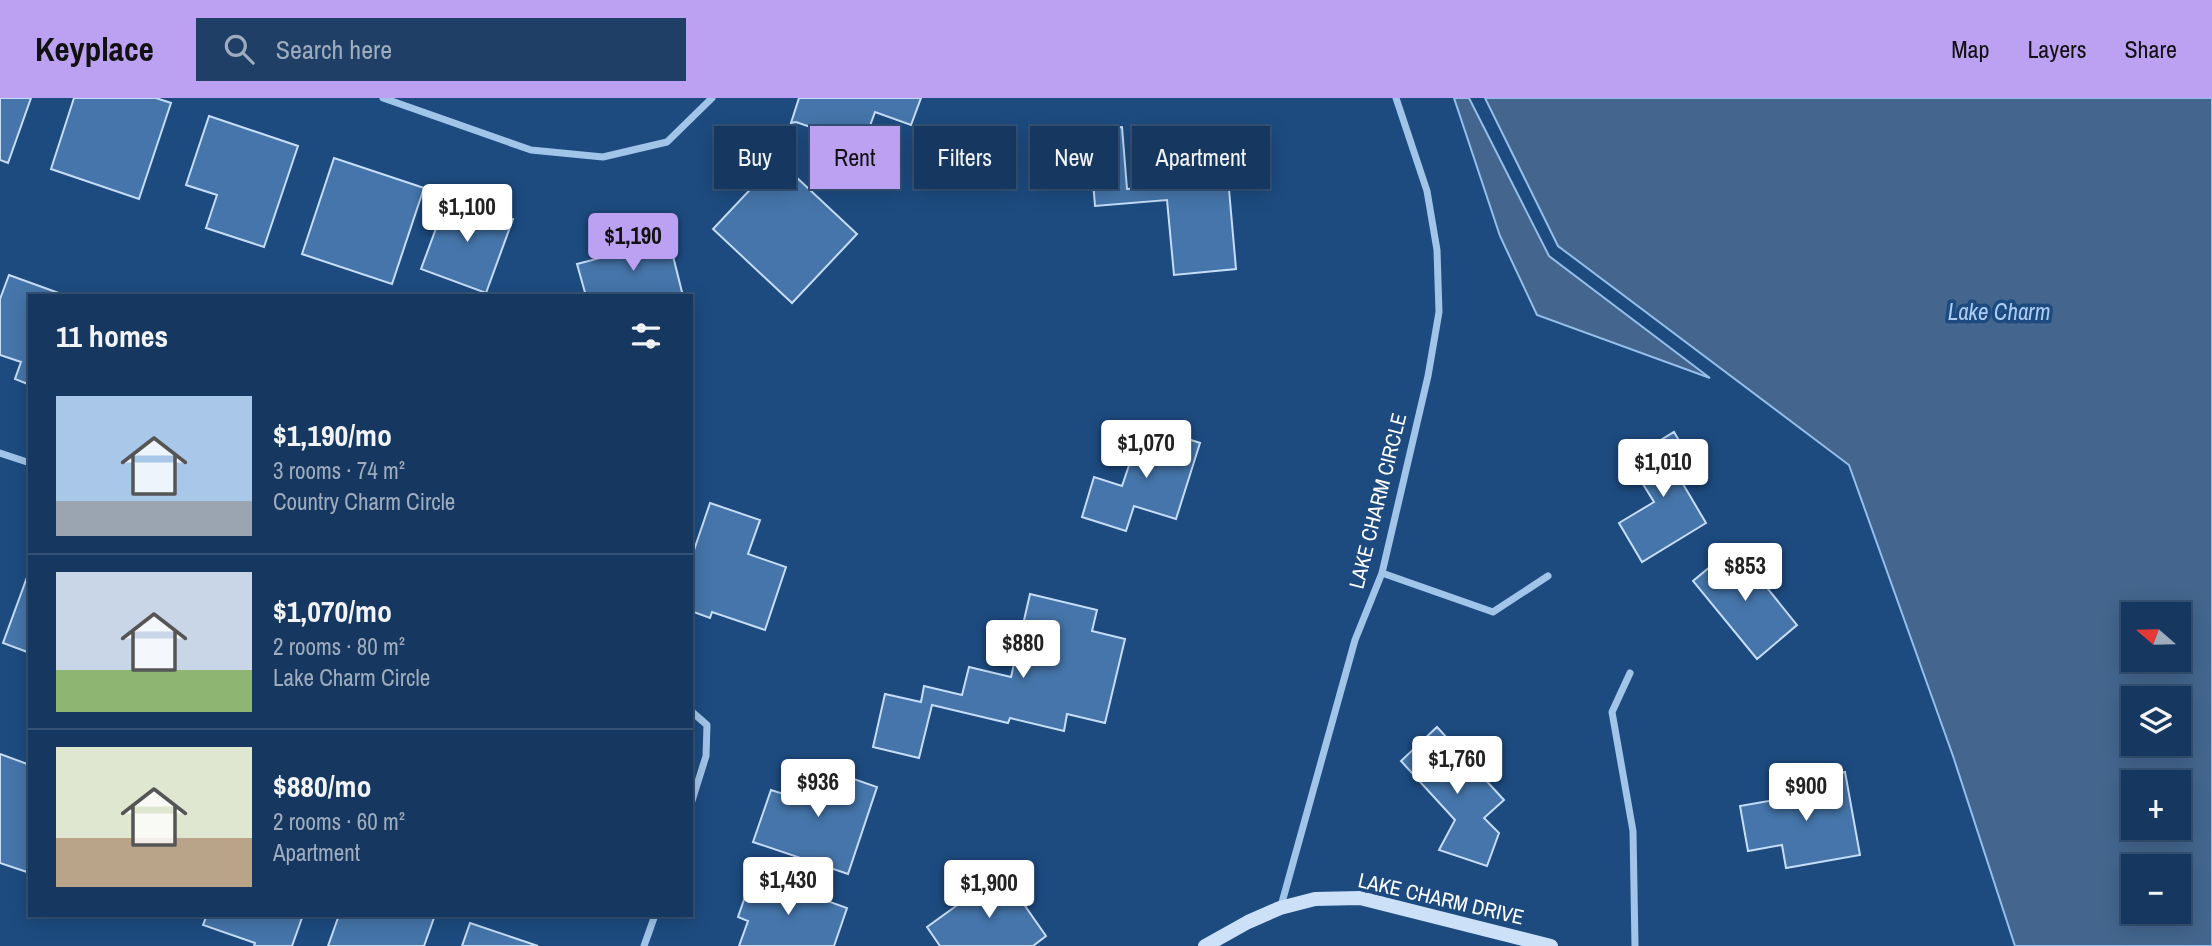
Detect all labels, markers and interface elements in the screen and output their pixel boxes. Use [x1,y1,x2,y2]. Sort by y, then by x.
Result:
search box [196,18,686,81]
text: Keyplace [35,27,154,71]
icon: search [220,30,258,68]
text: Search here [276,32,392,67]
text: Map [1951,33,1989,65]
text: Layers [2027,33,2086,65]
text: Share [2124,33,2177,65]
chip: Buy [714,126,796,189]
chip: Rent [810,126,900,189]
chip: Filters [914,126,1016,189]
chip: New [1030,126,1118,189]
chip: Apartment [1132,126,1270,189]
pin: $1,100 [410,184,524,244]
text: $1,100 [438,191,496,222]
pin: $1,190 [576,214,690,273]
text: $1,190 [604,220,662,251]
water label: Lake Charm [1948,296,2050,327]
text: 11 homes [56,316,168,356]
icon: filters [627,317,665,355]
street label: LAKE CHARM CIRCLE [1342,410,1413,592]
text: $1,190/mo [273,415,392,455]
pin: $1,070 [1089,420,1203,480]
icon: home [112,424,196,508]
text: $1,070 [1117,427,1175,458]
pin: $1,010 [1606,440,1720,499]
text: $1,010 [1634,446,1692,477]
text: 3 rooms · 74 m² [273,455,405,486]
text: Country Charm Circle [273,486,455,517]
pin: $853 [1704,544,1786,603]
text: $853 [1724,550,1766,581]
text: $1,070/mo [273,591,392,631]
icon: home [112,600,196,684]
north arrow [2121,602,2191,672]
map controls [2121,602,2191,924]
pin: $880 [982,620,1064,680]
text: $880 [1002,627,1044,658]
text: 2 rooms · 80 m² [273,631,405,662]
text: Lake Charm Circle [273,662,430,693]
button: layers [2121,686,2191,756]
pin: $1,760 [1400,736,1514,796]
text: $1,760 [1428,743,1486,774]
pin: $936 [777,760,859,819]
pin: $900 [1765,764,1847,823]
text: $880/mo [273,766,371,806]
text: $936 [797,766,839,797]
text: $900 [1785,770,1827,801]
button: + [2121,770,2191,840]
icon: home [112,775,196,859]
text: 2 rooms · 60 m² [273,806,405,837]
text: Apartment [273,837,360,868]
button: − [2121,854,2191,924]
pin: $1,430 [731,858,845,917]
pin: $1,900 [932,860,1046,920]
text: $1,430 [759,864,817,895]
street label: LAKE CHARM DRIVE [1355,865,1527,932]
text: $1,900 [960,867,1018,898]

